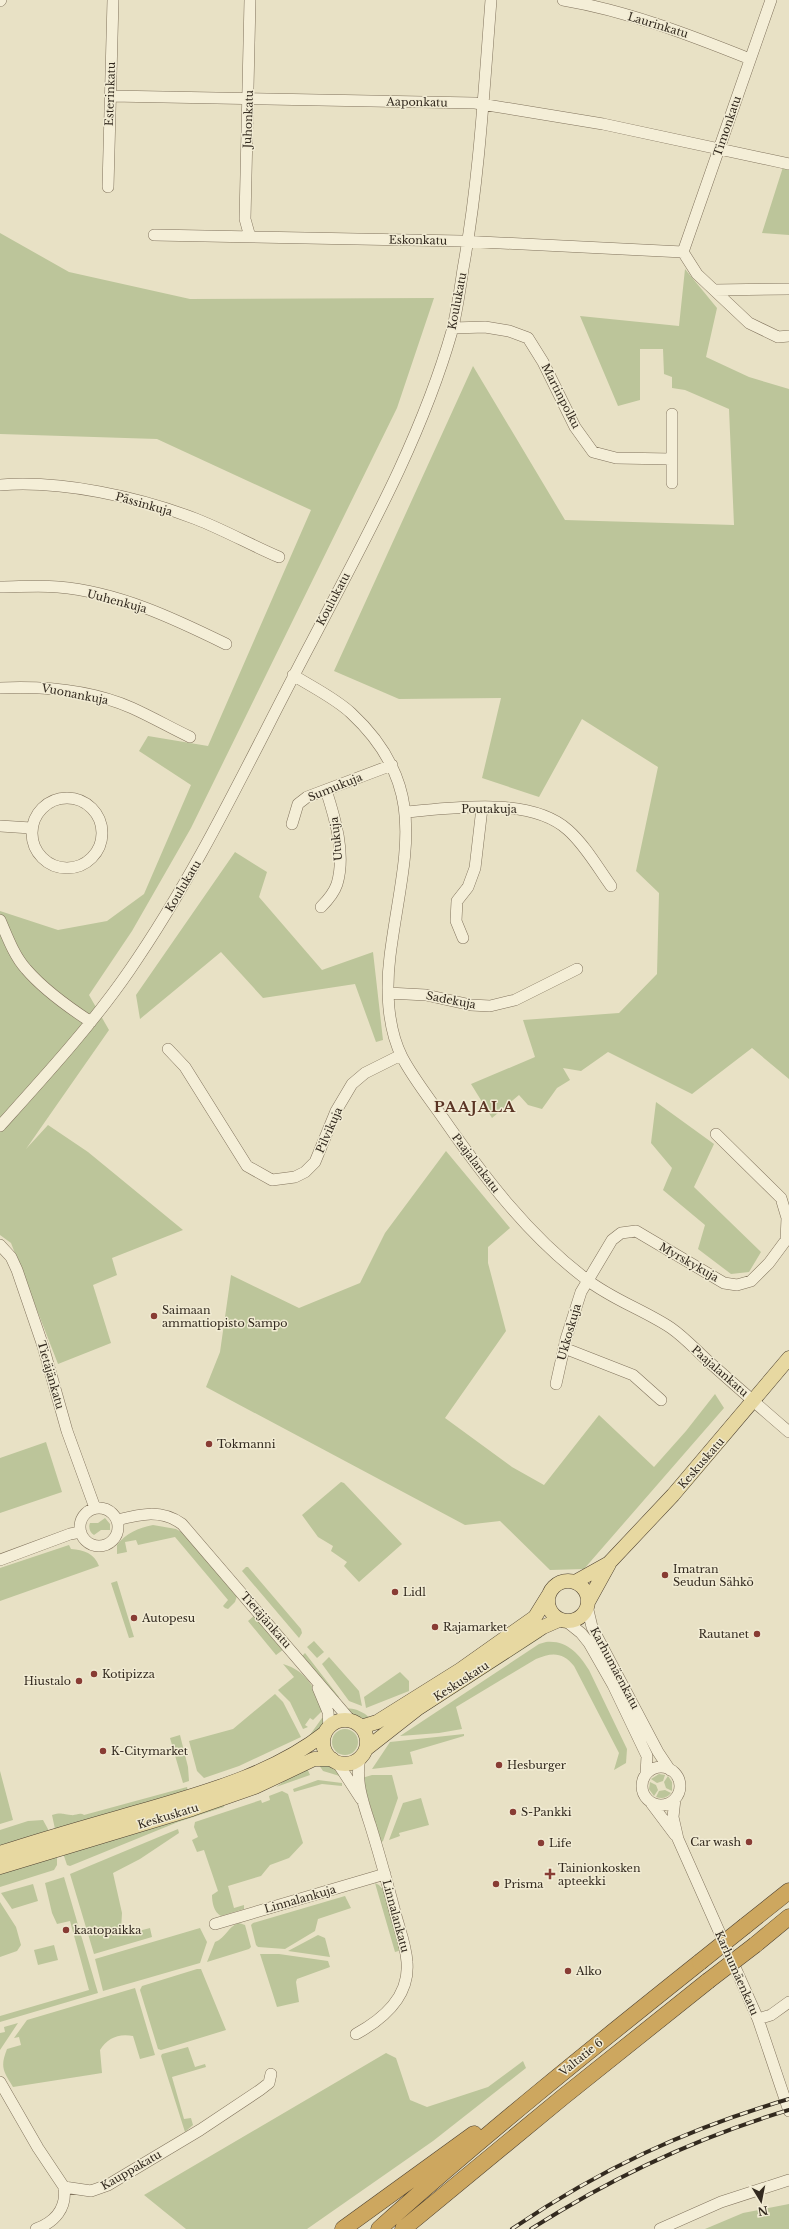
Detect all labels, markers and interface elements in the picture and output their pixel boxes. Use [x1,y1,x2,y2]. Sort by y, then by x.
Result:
street label: Laurinkatu [626,9,691,41]
street label: Esterinkatu [102,61,118,126]
street label: Juhonkatu [240,89,256,150]
street label: Timonkatu [710,93,744,158]
street label: Aaponkatu [385,94,448,110]
street label: Eskonkatu [389,232,448,248]
street label: Koulukatu [445,271,470,331]
street label: Martinpolku [539,361,584,431]
street label: Pässinkuja [114,489,175,519]
street label: Koulukatu [313,569,353,628]
street label: Uuhenkuja [85,586,149,616]
street label: Vuonankuja [39,680,110,707]
street label: Sumukuja [306,769,365,804]
street label: Poutakuja [461,802,518,816]
street label: Utukuja [327,815,345,862]
street label: Koulukatu [162,857,204,915]
street label: Sadekuja [425,988,478,1012]
district label: PAAJALA [434,1097,516,1116]
street label: Pilvikuja [313,1104,346,1155]
street label: Paajalankatu [449,1131,503,1196]
street label: Myrskykuja [657,1239,722,1285]
street label: Ukkoskuja [554,1301,584,1362]
place label: Saimaan ammattiopisto Sampo [162,1303,287,1330]
marker: Saimaan ammattiopisto Sampo [149,1311,159,1321]
street label: Tietäjänkatu [35,1339,68,1411]
street label: Paajalankatu [689,1343,752,1400]
street label: Keskuskatu [675,1434,727,1491]
place label: Tokmanni [217,1437,276,1451]
marker: Tokmanni [204,1439,214,1449]
place label: Imatran Seudun Sähkö [673,1562,754,1589]
marker: Imatran Seudun Sähkö [660,1570,670,1580]
place label: Lidl [403,1585,426,1599]
marker: Lidl [390,1587,400,1597]
street label: Tietäjänkatu [238,1589,295,1652]
place label: Autopesu [141,1611,196,1625]
marker: Autopesu [129,1613,139,1623]
place label: Rajamarket [443,1620,508,1634]
marker: Rajamarket [430,1622,440,1632]
street label: Karhumäenkatu [587,1625,643,1712]
place label: Rautanet [699,1627,750,1641]
marker: Rautanet [752,1629,762,1639]
street label: Keskuskatu [431,1658,492,1704]
place label: Kotipizza [102,1667,156,1681]
marker: Kotipizza [89,1669,99,1679]
place label: Hiustalo [24,1674,71,1688]
marker: Hiustalo [74,1676,84,1686]
place label: K-Citymarket [111,1744,189,1758]
marker: K-Citymarket [98,1746,108,1756]
place label: Hesburger [507,1758,567,1772]
marker: Hesburger [494,1760,504,1770]
street label: Keskuskatu [136,1800,201,1832]
place label: S-Pankki [521,1805,572,1819]
marker: S-Pankki [508,1807,518,1817]
place label: Car wash [690,1835,741,1849]
place label: Life [549,1836,571,1850]
marker: Car wash [744,1837,754,1847]
marker: Life [536,1838,546,1848]
place label: Tainionkosken apteekki [558,1861,641,1888]
marker: Tainionkosken apteekki [545,1869,555,1879]
place label: Prisma [504,1877,544,1891]
street label: Linnalankatu [380,1878,413,1954]
marker: Prisma [491,1879,501,1889]
street label: Linnalankuja [263,1882,338,1916]
place label: kaatopaikka [74,1923,142,1937]
marker: kaatopaikka [61,1925,71,1935]
street label: Karhumäenkatu [712,1929,762,2018]
place label: Alko [575,1964,602,1978]
marker: Alko [563,1966,573,1976]
street label: Valtatie 6 [556,2035,606,2079]
street label: Kauppakatu [98,2147,164,2193]
north arrow [741,2181,781,2221]
text: N [756,2203,769,2219]

